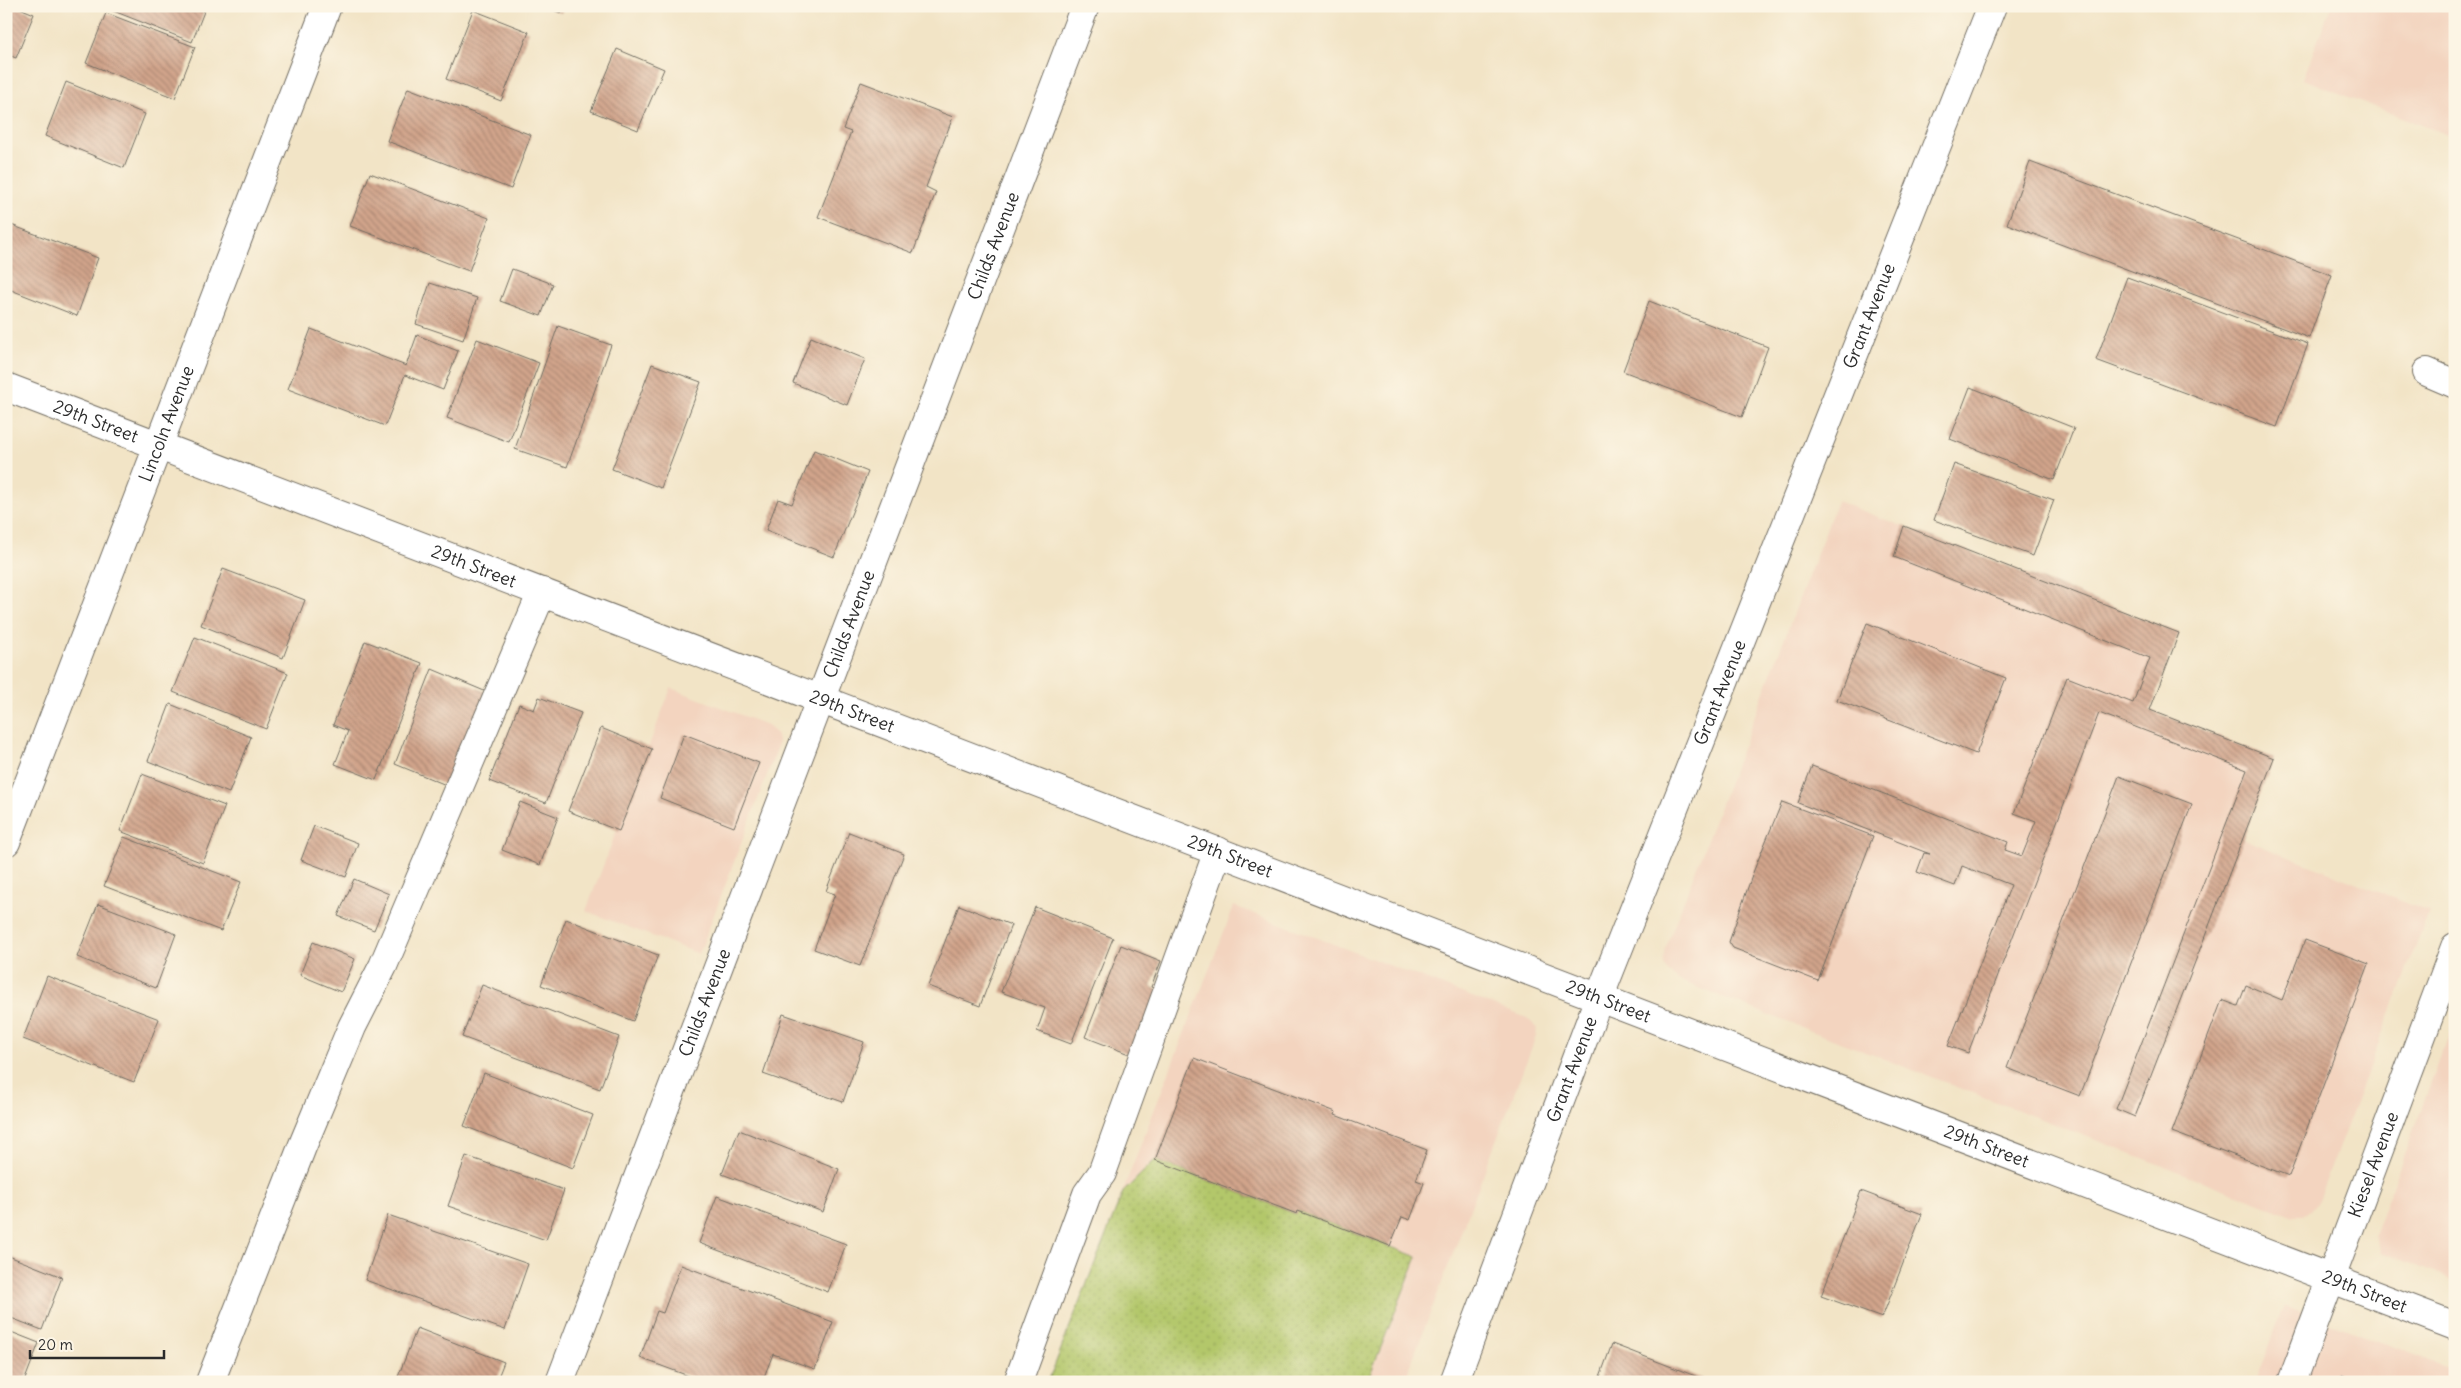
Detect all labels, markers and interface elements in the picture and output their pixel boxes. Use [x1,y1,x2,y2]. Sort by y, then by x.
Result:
street label: Childs Avenue [962,188,1024,303]
street label: Grant Avenue [1837,260,1900,372]
street label: Lincoln Avenue [133,362,199,485]
street label: 29th Street [50,394,142,448]
street label: 29th Street [428,539,520,593]
street label: Childs Avenue [818,567,880,681]
street label: Grant Avenue [1688,636,1751,748]
street label: 29th Street [806,684,898,738]
street label: 29th Street [1185,829,1276,883]
street label: Childs Avenue [673,945,735,1060]
street label: 29th Street [1563,974,1654,1028]
street label: Grant Avenue [1541,1013,1602,1126]
street label: Kiesel Avenue [2343,1108,2403,1221]
street label: 29th Street [1941,1119,2032,1173]
street label: 29th Street [2319,1264,2410,1318]
scale bar [30,1328,164,1360]
text: 20 m [38,1335,73,1354]

